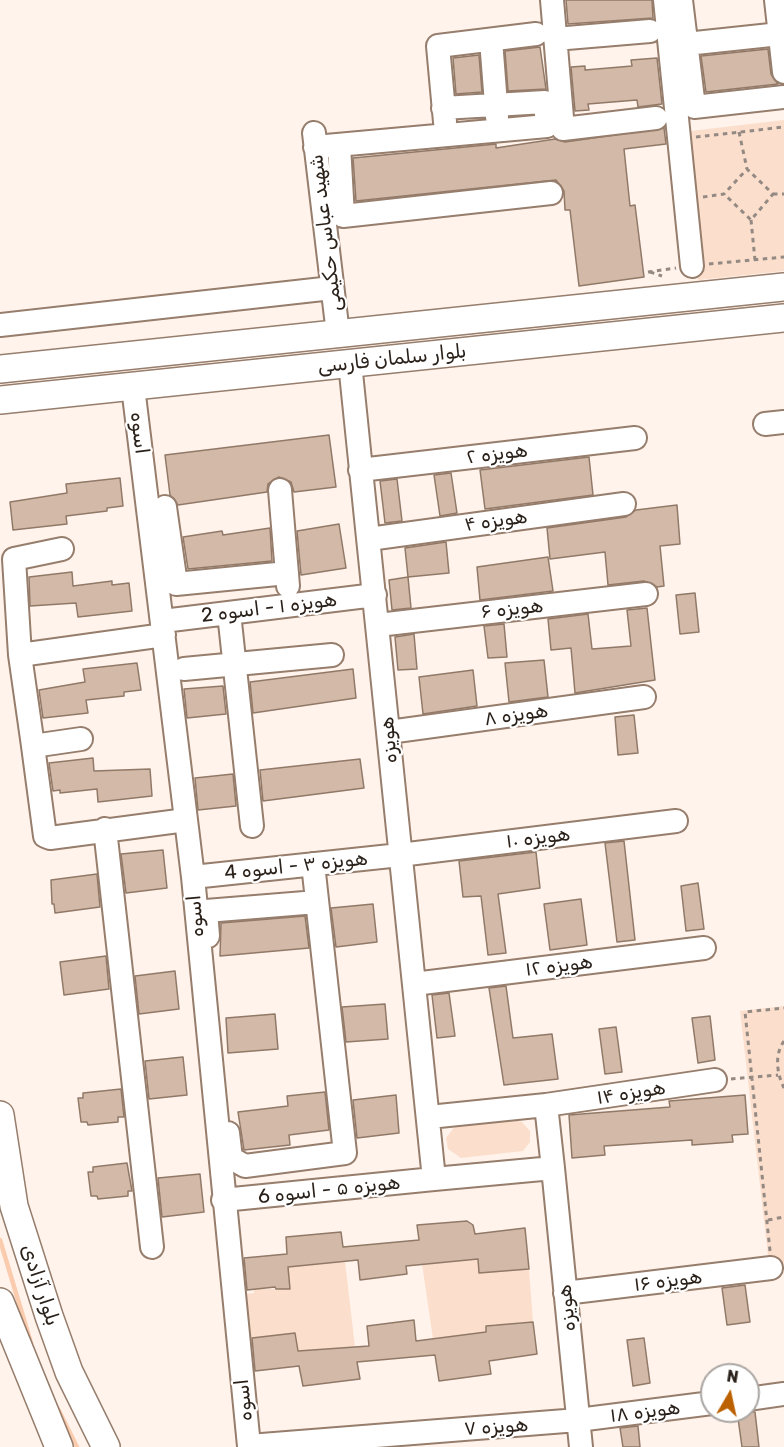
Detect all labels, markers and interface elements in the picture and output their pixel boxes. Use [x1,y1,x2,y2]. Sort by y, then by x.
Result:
street label: شهید عباس حکیمی [304,153,348,313]
street label: بلوار سلمان فارسی [317,339,467,379]
street label: اسوه [125,411,153,455]
street label: هویزه ۲ [465,438,529,470]
street label: هویزه ۴ [463,505,529,537]
street label: هویزه ۱ - اسوه 2 [200,588,338,628]
street label: هویزه ۶ [480,594,544,624]
street label: هویزه ۸ [482,699,550,731]
street label: هویزه [375,716,403,764]
street label: هویزه ۱۰ [505,822,571,854]
street label: هویزه ۳ - اسوه 4 [223,847,369,885]
street label: اسوه [182,894,210,938]
street label: هویزه ۱۲ [524,950,594,982]
street label: هویزه ۱۴ [595,1076,667,1110]
street label: هویزه ۵ - اسوه 6 [257,1171,401,1209]
street label: بلوار آزادی [16,1241,64,1329]
street label: هویزه ‍۱۶ [633,1265,703,1297]
street label: هویزه [553,1283,581,1333]
north arrow [700,1363,760,1423]
text: N [725,1366,740,1387]
street label: اسوه [230,1378,258,1422]
street label: هویزه ‍۱۸ [609,1396,681,1428]
street label: هویزه ۷ [463,1413,529,1441]

